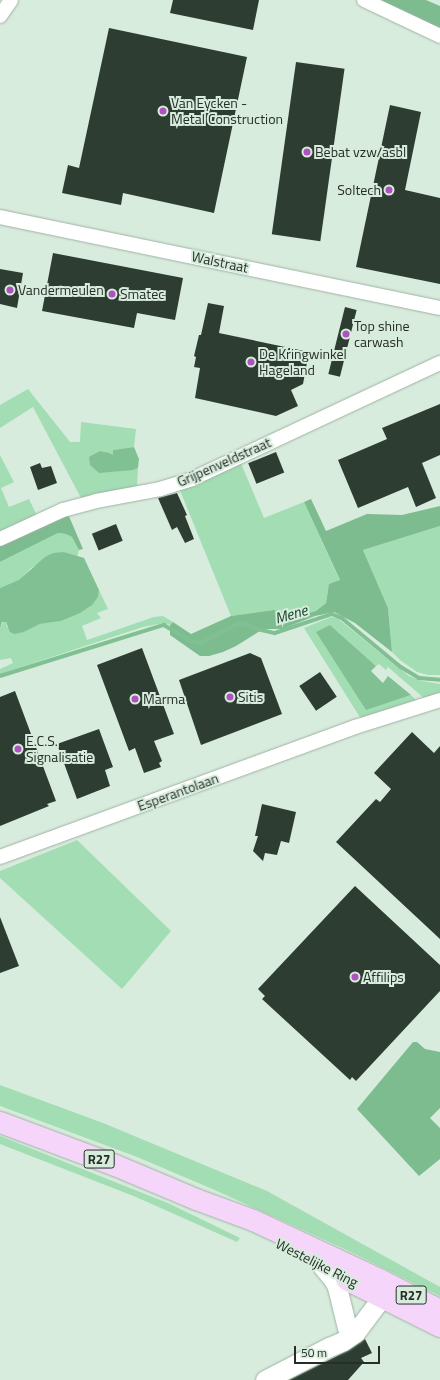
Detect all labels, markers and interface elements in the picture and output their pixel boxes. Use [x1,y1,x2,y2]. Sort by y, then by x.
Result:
place label: Van Eycken - Metal Construction [171,95,283,128]
marker: Van Eycken - Metal Construction [158,106,168,116]
place label: Bebat vzw/asbl [315,144,406,160]
marker: Bebat vzw/asbl [302,147,312,157]
place label: Soltech [337,182,381,198]
marker: Soltech [384,185,394,195]
street label: Walstraat [190,248,250,276]
place label: Vandermeulen [18,282,104,298]
marker: Vandermeulen [5,285,15,295]
place label: Smatec [120,286,164,302]
marker: Smatec [107,289,117,299]
place label: Top shine carwash [354,318,410,350]
marker: Top shine carwash [341,329,351,339]
place label: De Kringwinkel Hageland [259,346,347,378]
marker: De Kringwinkel Hageland [246,357,256,367]
street label: Grijpenveldstraat [174,434,274,490]
water label: Mene [273,601,309,627]
place label: Sitis [238,689,263,705]
place label: Marma [143,691,185,707]
marker: Sitis [225,692,235,702]
marker: Marma [130,694,140,704]
place label: E.C.S. Signalisatie [26,733,93,766]
marker: E.C.S. Signalisatie [13,744,23,754]
street label: Esperantolaan [135,770,221,814]
place label: Affilips [363,969,404,985]
marker: Affilips [350,972,360,982]
road number: R27 [83,1148,115,1170]
street label: Westelijke Ring [273,1235,361,1291]
road number: R27 [395,1284,427,1306]
scale bar [296,1338,382,1364]
text: 50 m [301,1343,327,1362]

